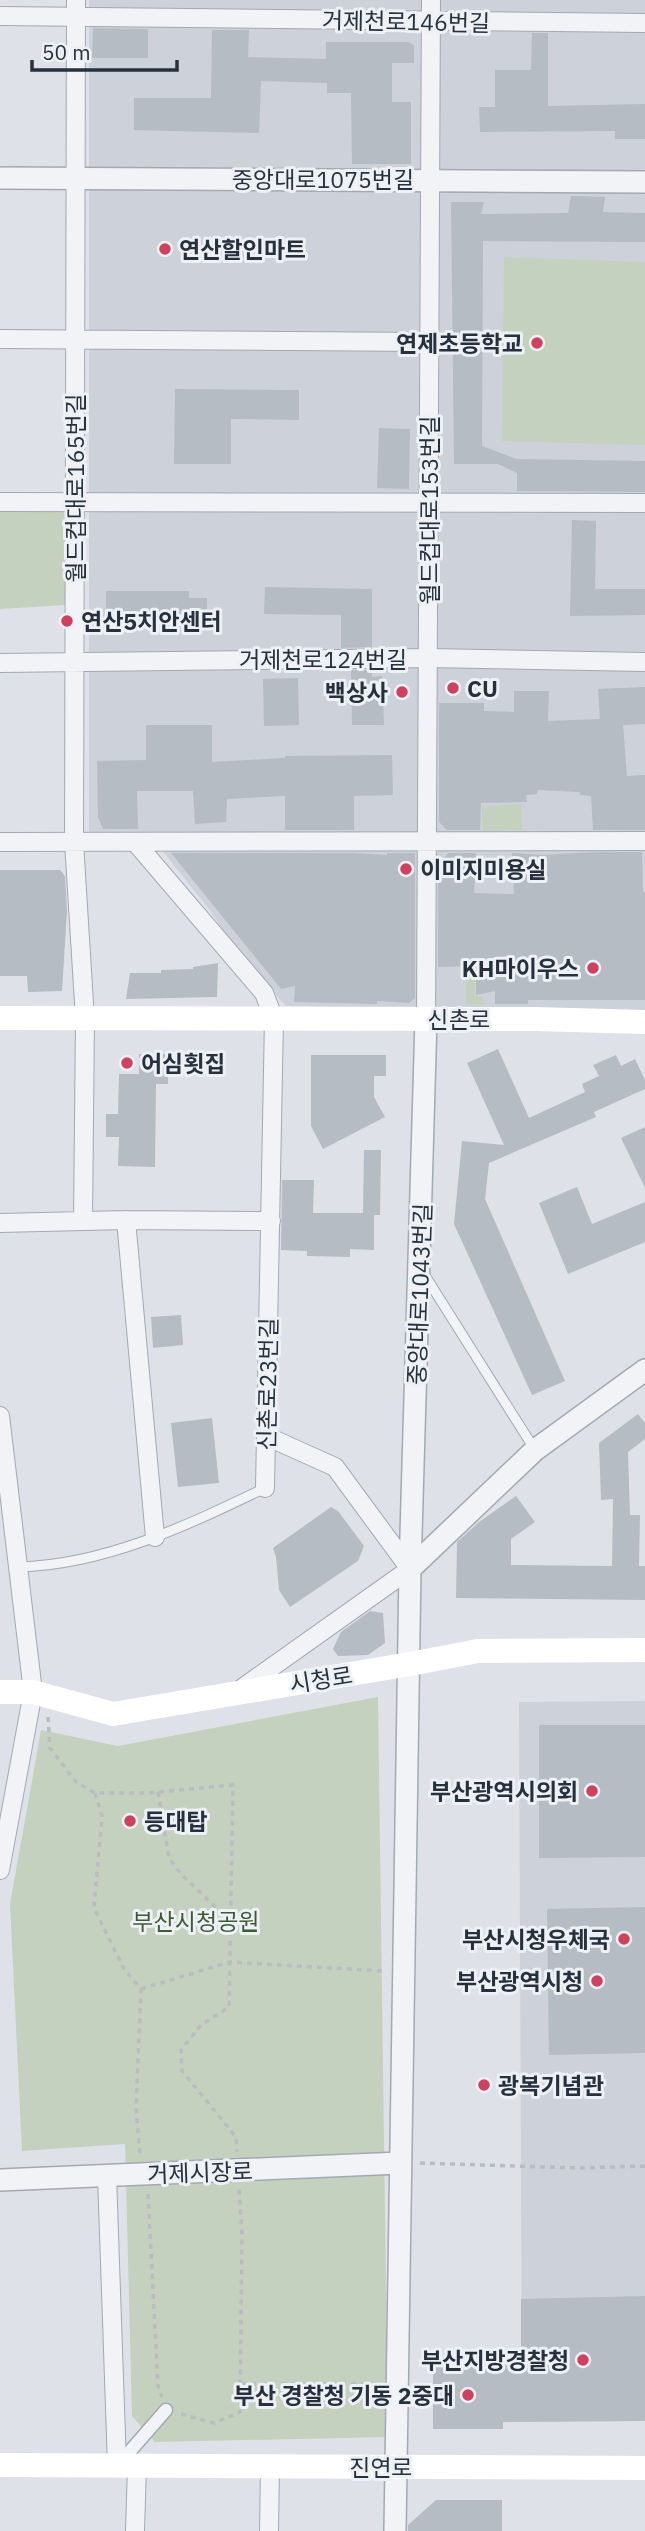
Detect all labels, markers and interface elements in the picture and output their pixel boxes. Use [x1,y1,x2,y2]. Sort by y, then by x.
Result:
street label: 거제천로146번길 [322,5,490,37]
scale bar [32,28,177,72]
text: 50 m [42,38,91,66]
street label: 중앙대로1075번길 [232,164,414,194]
place label: 연산할인마트 [179,234,306,264]
marker: 연산할인마트 [157,241,173,257]
place label: 연제초등학교 [396,328,523,358]
marker: 연제초등학교 [529,335,545,351]
street label: 월드컵대로165번길 [60,393,90,583]
street label: 월드컵대로153번길 [414,415,444,605]
place label: 연산5치안센터 [81,606,222,636]
marker: 연산5치안센터 [59,613,75,629]
street label: 거제천로124번길 [239,644,407,674]
place label: CU [467,673,498,703]
place label: 백상사 [325,677,388,707]
marker: CU [445,680,461,696]
marker: 백상사 [394,684,410,700]
place label: 이미지미용실 [420,854,547,884]
marker: 이미지미용실 [398,861,414,877]
place label: KH마이우스 [462,953,579,983]
marker: KH마이우스 [585,960,601,976]
street label: 신촌로 [427,1004,491,1034]
place label: 어심횟집 [141,1048,226,1078]
marker: 어심횟집 [119,1055,135,1071]
street label: 중앙대로1043번길 [401,1202,437,1386]
street label: 신촌로23번길 [251,1317,283,1451]
street label: 시청로 [287,1659,355,1699]
place label: 부산광역시의회 [430,1776,578,1806]
marker: 부산광역시의회 [584,1783,600,1799]
place label: 등대탑 [144,1806,207,1836]
marker: 등대탑 [122,1813,138,1829]
park label: 부산시청공원 [133,1906,259,1936]
place label: 부산시청우체국 [462,1924,610,1954]
marker: 부산시청우체국 [616,1931,632,1947]
place label: 부산광역시청 [456,1966,583,1996]
marker: 부산광역시청 [589,1973,605,1989]
place label: 광복기념관 [498,2070,604,2100]
marker: 광복기념관 [476,2077,492,2093]
street label: 거제시장로 [147,2155,253,2189]
place label: 부산지방경찰청 [421,2345,569,2375]
marker: 부산지방경찰청 [575,2352,591,2368]
place label: 부산 경찰청 기동 2중대 [233,2380,454,2410]
marker: 부산 경찰청 기동 2중대 [460,2387,476,2403]
street label: 진연로 [349,2452,413,2482]

